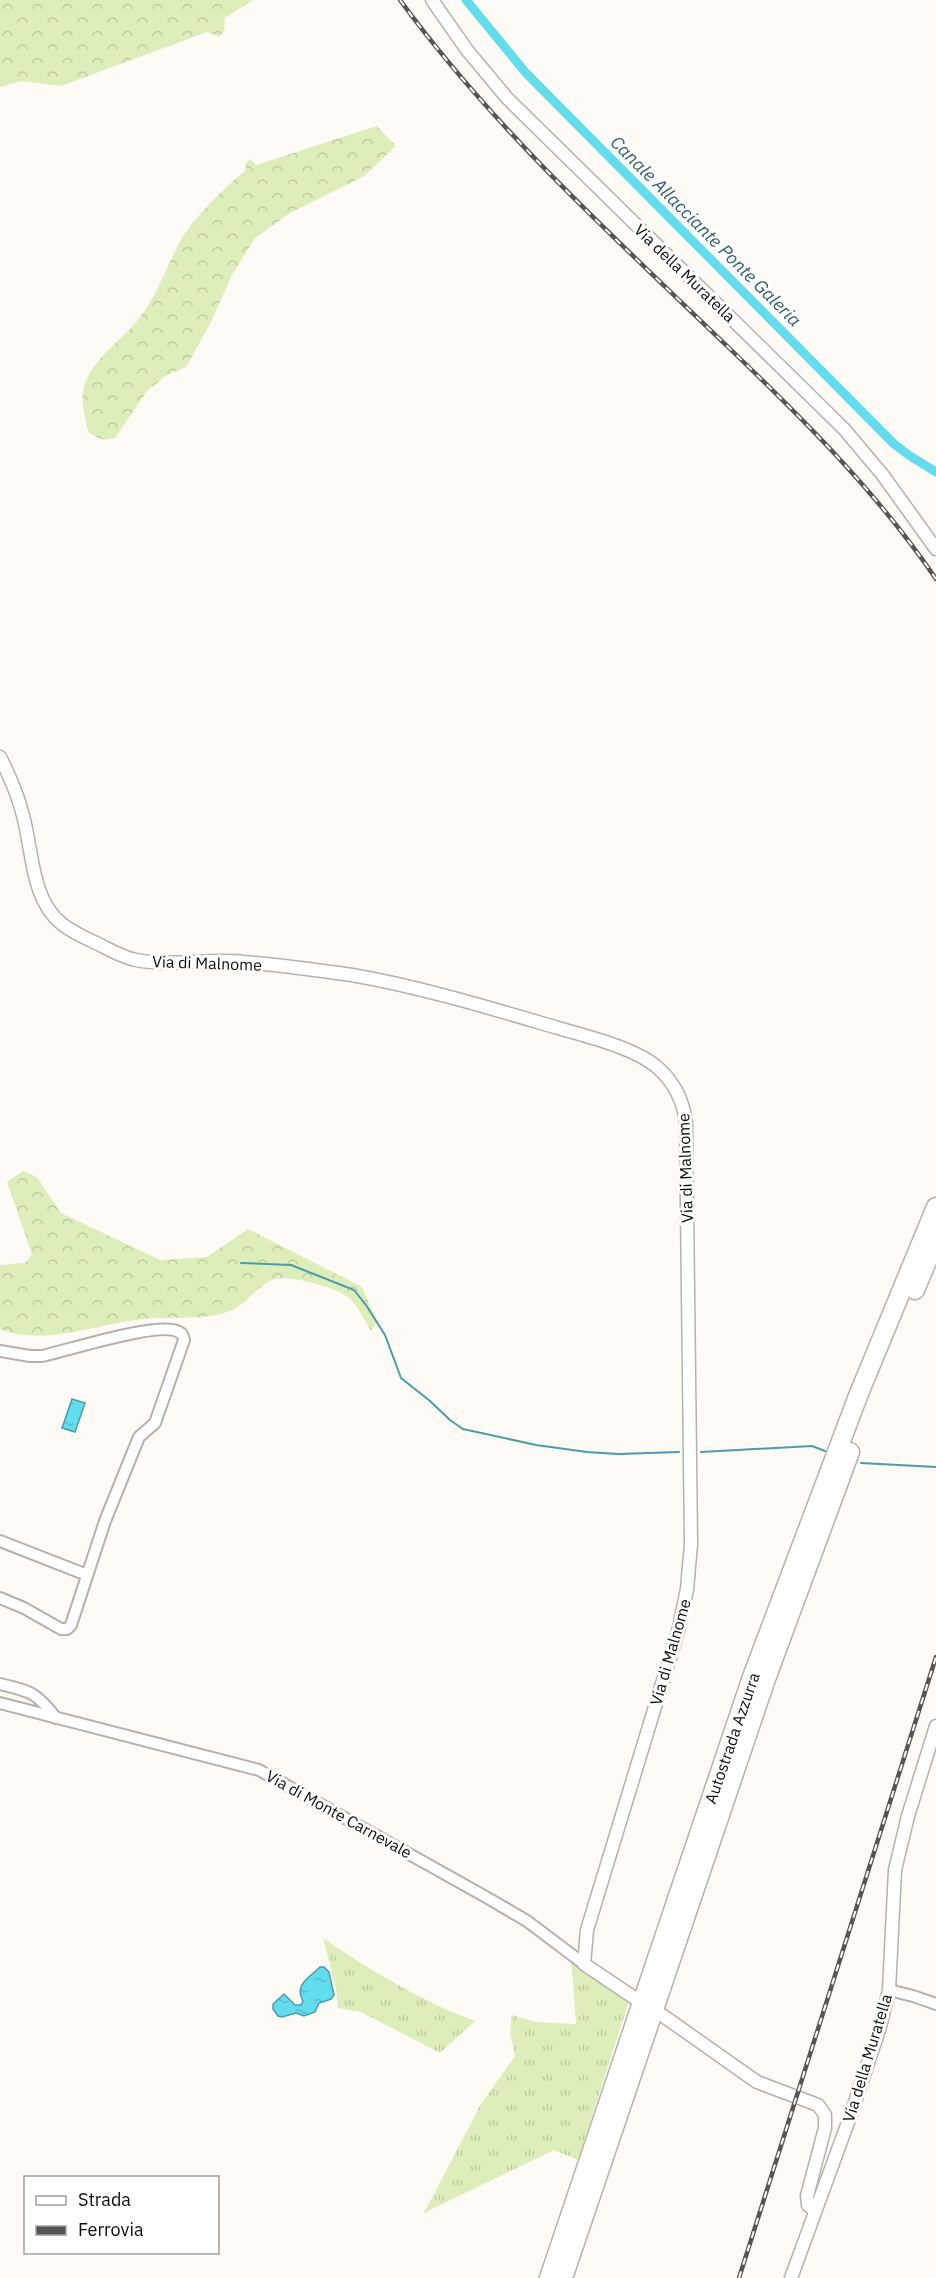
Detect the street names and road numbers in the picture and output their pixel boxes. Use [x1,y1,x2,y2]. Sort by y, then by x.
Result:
street label: Via della Muratella [630,220,740,327]
street label: Via di Malnome [152,951,262,975]
street label: Via di Malnome [673,1113,697,1223]
street label: Via di Malnome [645,1596,695,1708]
street label: Autostrada Azzurra [700,1669,764,1806]
street label: Via di Monte Carnevale [263,1766,416,1863]
street label: Via della Muratella [838,1991,896,2125]

